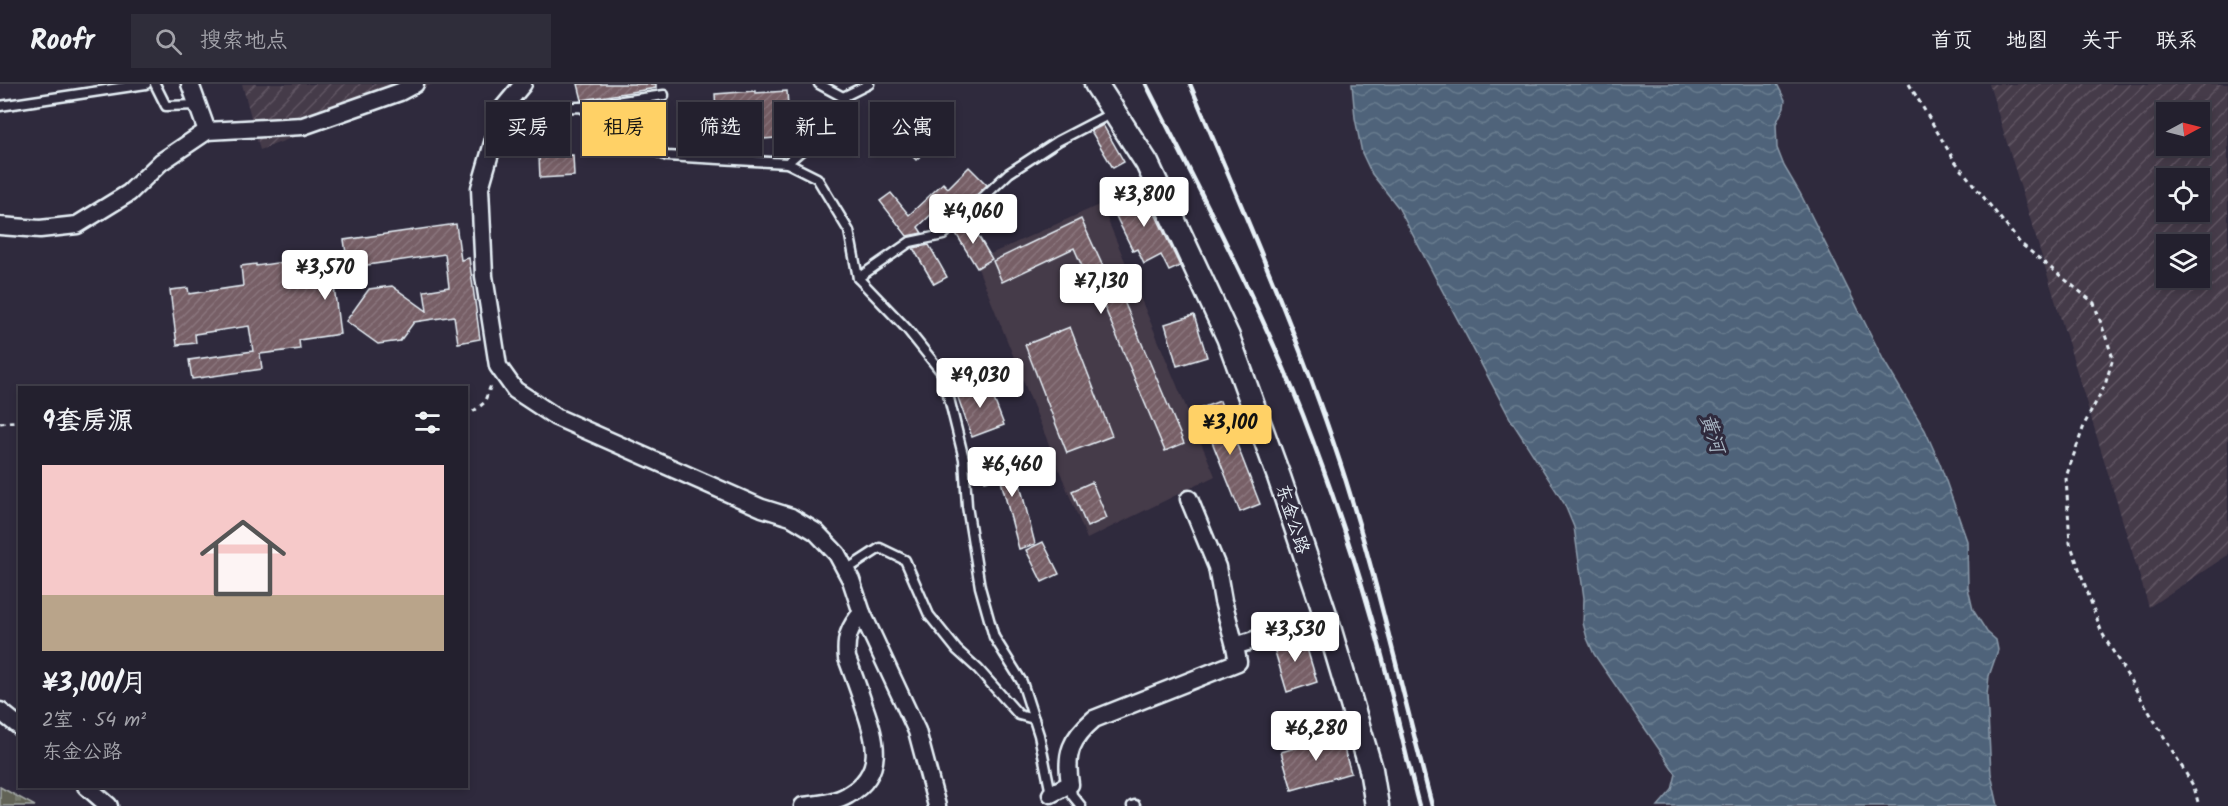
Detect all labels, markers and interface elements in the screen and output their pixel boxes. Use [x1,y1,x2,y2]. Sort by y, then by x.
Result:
search box [131,14,551,68]
text: Roofr [30,19,95,64]
text: 搜索地点 [200,24,288,59]
icon: search [152,25,185,58]
text: 首页 [1931,25,1973,58]
text: 地图 [2006,25,2048,58]
text: 关于 [2081,25,2123,58]
text: 联系 [2156,25,2198,58]
chip: 买房 [486,102,570,156]
chip: 租房 [582,102,666,156]
chip: 筛选 [678,102,762,156]
chip: 新上 [774,102,858,156]
chip: 公寓 [870,102,954,156]
north arrow [2156,102,2210,156]
map controls [2156,102,2210,288]
button: locate [2156,168,2210,222]
pin: ¥3,800 [1095,177,1193,228]
text: ¥3,800 [1114,180,1174,212]
pin: ¥4,060 [924,194,1022,245]
text: ¥4,060 [943,197,1003,229]
button: layers [2156,234,2210,288]
pin: ¥3,570 [276,250,374,301]
text: ¥3,570 [296,253,354,285]
pin: ¥7,130 [1052,264,1150,315]
text: ¥7,130 [1074,267,1128,299]
pin: ¥9,030 [931,358,1029,409]
text: ¥9,030 [950,361,1010,393]
text: 9套房源 [42,401,133,443]
pin: ¥3,100 [1181,405,1279,456]
icon: filters [411,406,444,439]
text: ¥3,100 [1202,408,1258,440]
water label: 黄河 [1690,410,1733,460]
pin: ¥6,460 [963,447,1061,498]
text: ¥6,460 [982,450,1042,482]
street label: 东金公路 [1267,481,1316,558]
icon: home [189,504,297,612]
pin: ¥3,530 [1246,612,1344,663]
text: ¥3,530 [1265,615,1325,647]
text: ¥3,100/月 [42,663,147,705]
text: 2室 · 54 m² [42,705,146,737]
pin: ¥6,280 [1267,711,1365,762]
text: ¥6,280 [1285,714,1347,746]
text: 东金公路 [42,737,122,769]

